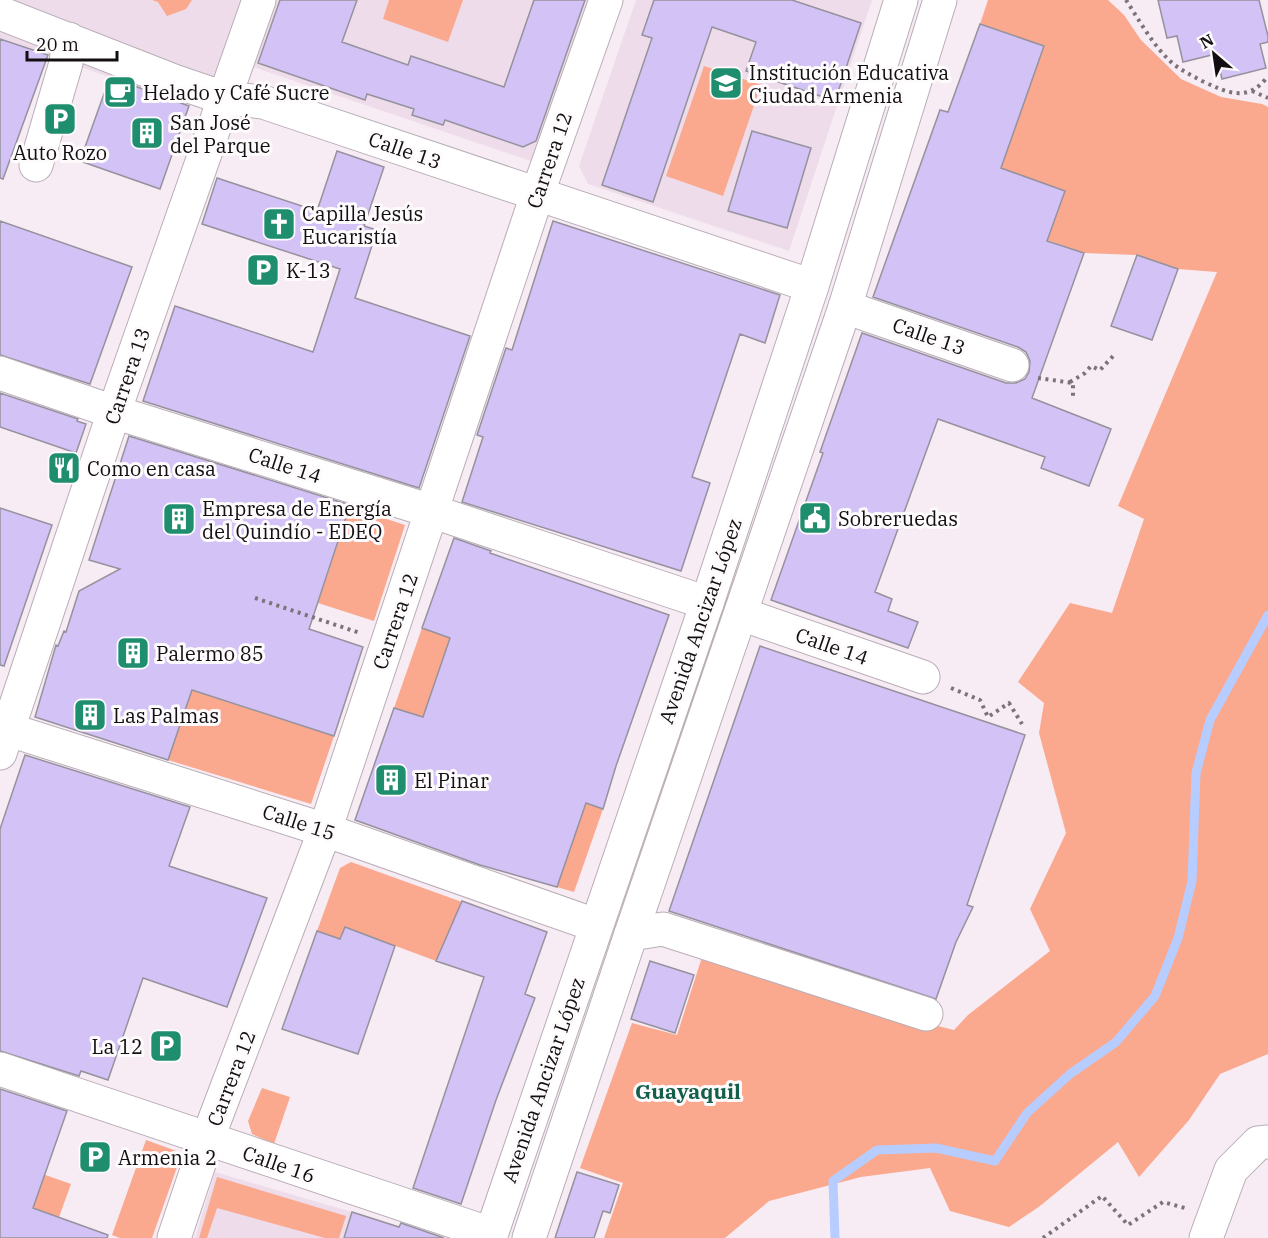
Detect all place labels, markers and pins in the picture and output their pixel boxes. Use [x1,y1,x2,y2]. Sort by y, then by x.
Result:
place label: Institución Educativa Ciudad Armenia [749,59,949,109]
school or university icon: Institución Educativa Ciudad Armenia [708,65,744,101]
cafe icon: Helado y Café Sucre [102,74,138,110]
place label: Helado y Café Sucre [143,79,330,106]
parking icon: Auto Rozo [42,101,78,137]
place label: San José del Parque [170,109,271,159]
building icon: San José del Parque [129,115,165,151]
place label: Auto Rozo [13,139,107,166]
place label: Capilla Jesús Eucaristía [302,200,423,250]
church icon: Capilla Jesús Eucaristía [261,206,297,242]
parking icon: K-13 [245,252,281,288]
place label: K-13 [286,257,331,284]
restaurant icon: Como en casa [46,450,82,486]
place label: Como en casa [87,455,216,482]
place label: Empresa de Energía del Quindío - EDEQ [202,495,392,545]
public building icon: Sobreruedas [797,500,833,536]
building icon: Empresa de Energía del Quindío - EDEQ [161,501,197,537]
place label: Sobreruedas [838,505,958,532]
building icon: Palermo 85 [115,635,151,671]
place label: Palermo 85 [156,640,264,667]
building icon: Las Palmas [72,697,108,733]
place label: Las Palmas [113,702,219,729]
building icon: El Pinar [373,762,409,798]
place label: El Pinar [414,767,489,794]
parking icon: La 12 [148,1028,184,1064]
place label: La 12 [92,1033,143,1060]
parking icon: Armenia 2 [77,1139,113,1175]
place label: Armenia 2 [118,1144,217,1171]

